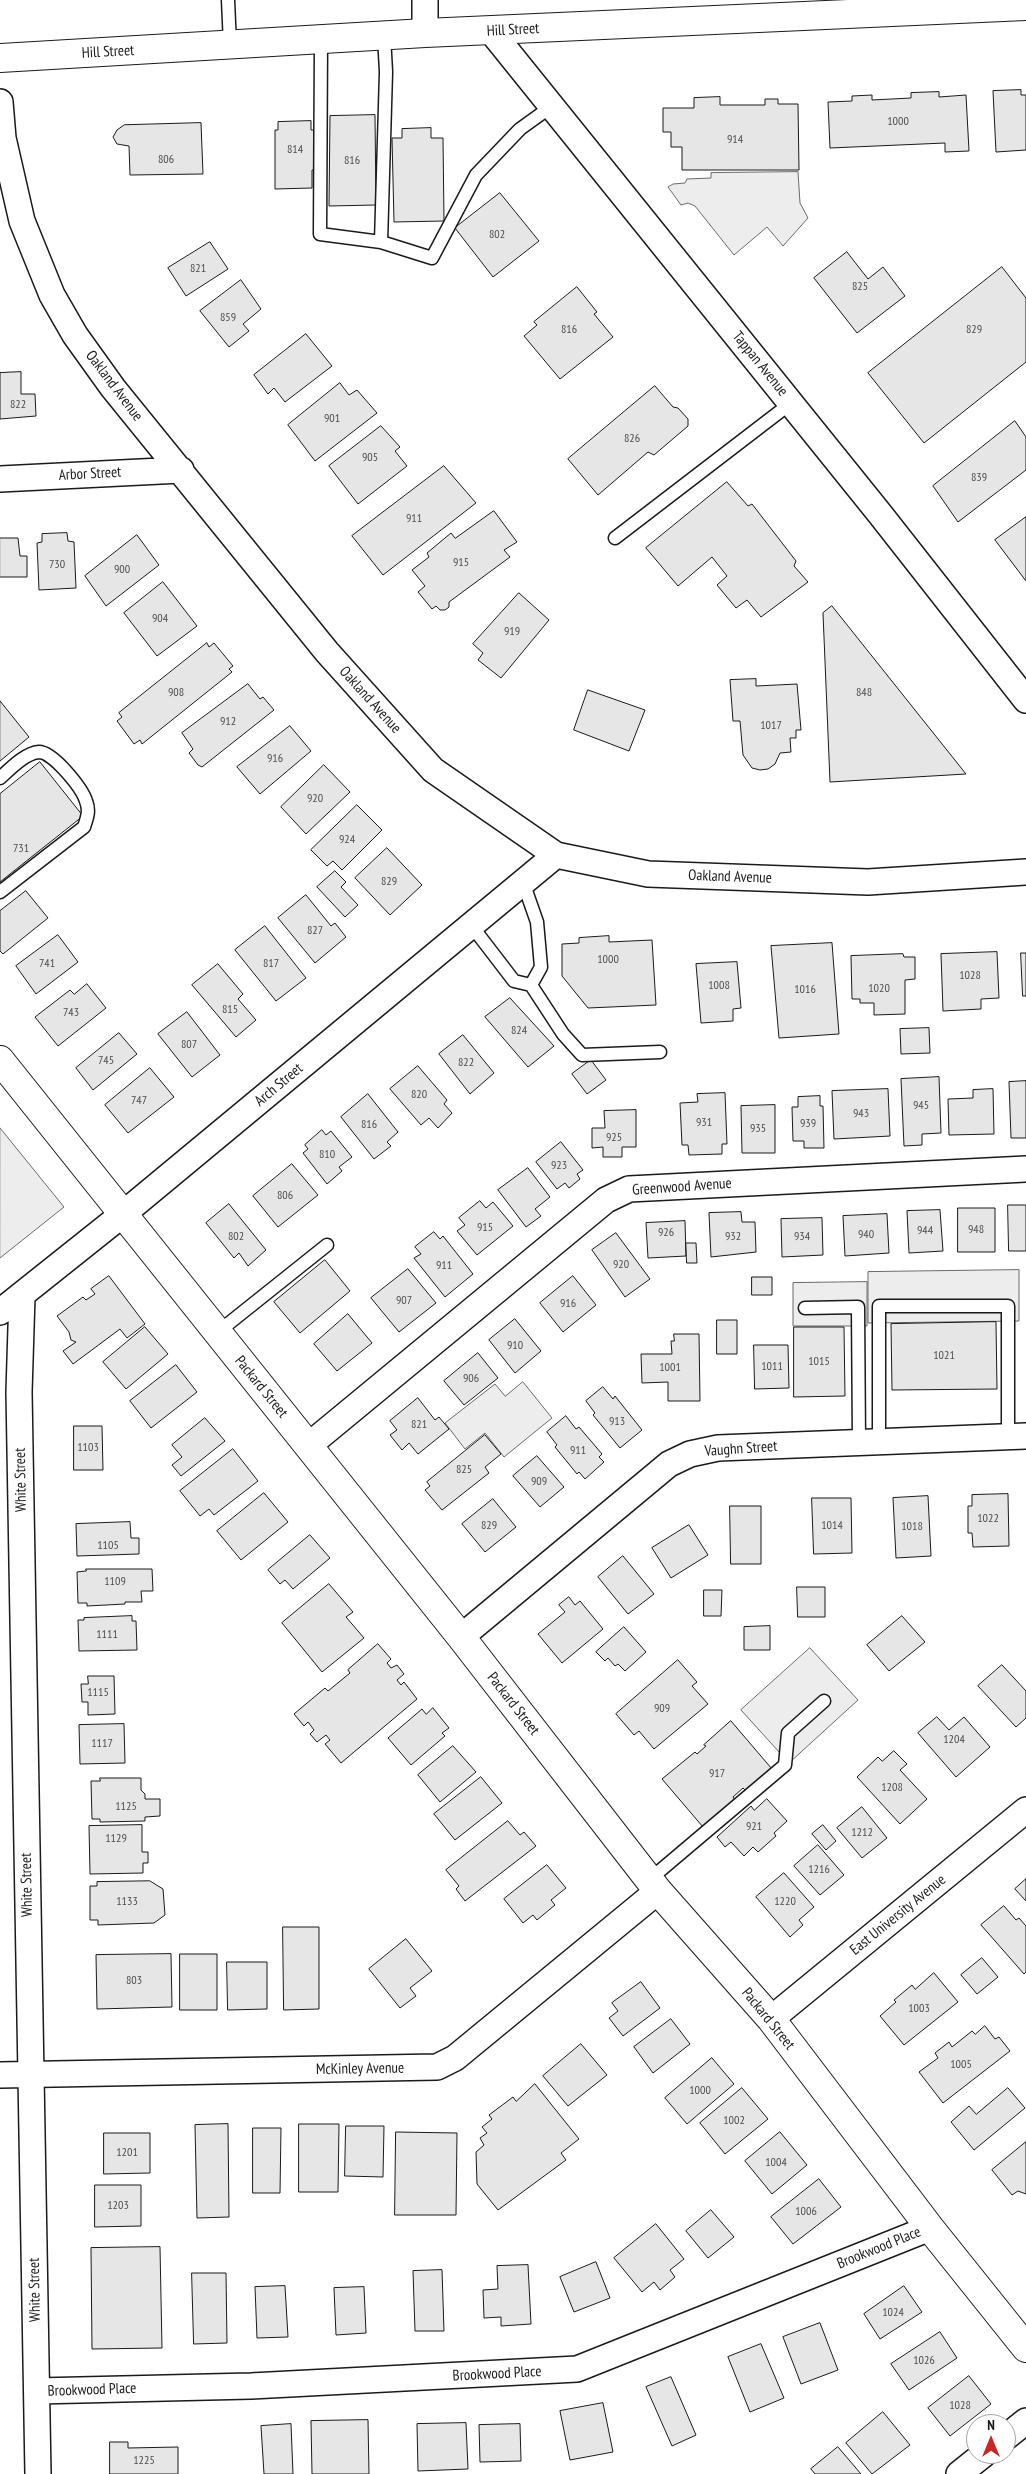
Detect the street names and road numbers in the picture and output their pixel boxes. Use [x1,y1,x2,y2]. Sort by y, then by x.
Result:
street label: Hill Street [486,20,540,40]
street label: Hill Street [81,42,135,62]
street label: Tappan Avenue [728,328,792,400]
street label: Oakland Avenue [82,347,146,425]
street label: Arbor Street [58,463,122,485]
street label: Oakland Avenue [335,663,405,737]
street label: Oakland Avenue [688,867,772,887]
street label: Arch Street [251,1060,307,1110]
street label: Greenwood Avenue [632,1175,732,1199]
street label: Packard Street [231,1352,291,1422]
street label: Vaughn Street [704,1437,778,1461]
street label: White Street [11,1448,31,1512]
street label: Packard Street [483,1669,543,1739]
street label: White Street [17,1853,37,1917]
street label: East University Avenue [847,1871,949,1959]
street label: Packard Street [738,1984,798,2054]
street label: McKinley Avenue [316,2059,404,2079]
street label: Brookwood Place [834,2223,924,2273]
street label: White Street [25,2258,45,2322]
street label: Brookwood Place [452,2363,542,2385]
street label: Brookwood Place [47,2379,137,2401]

